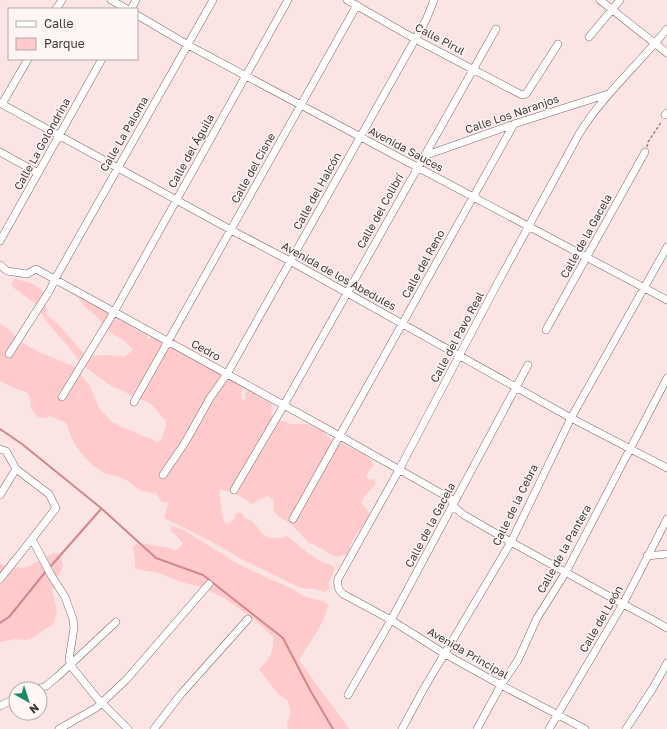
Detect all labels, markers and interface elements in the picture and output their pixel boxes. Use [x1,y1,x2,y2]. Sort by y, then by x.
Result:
legend [8,8,138,60]
text: Calle [44,16,74,31]
street label: Calle Pirul [413,20,468,57]
text: Parque [44,36,85,51]
street label: Calle Los Naranjos [463,91,561,136]
street label: Calle La Paloma [97,94,150,174]
street label: Calle La Golondrina [11,95,72,192]
street label: Calle del Águila [165,112,216,190]
street label: Avenida Sauces [367,123,446,174]
street label: Calle del Cisne [228,130,277,205]
street label: Calle del Halcón [290,150,343,232]
street label: Calle del Colibrí [354,170,406,251]
street label: Calle de la Gacela [557,191,614,280]
street label: Calle del Reno [398,227,447,300]
street label: Avenida de los Abedules [280,239,399,312]
street label: Calle del Pavo Real [427,289,486,384]
street label: Cedro [189,336,223,363]
street label: Calle de la Cebra [489,462,540,548]
street label: Calle de la Gacela [402,480,457,569]
street label: Calle de la Pantera [534,502,593,595]
street label: Calle del León [576,583,625,655]
street label: Avenida Principal [426,624,511,681]
north arrow [8,681,48,721]
text: N [27,701,42,717]

